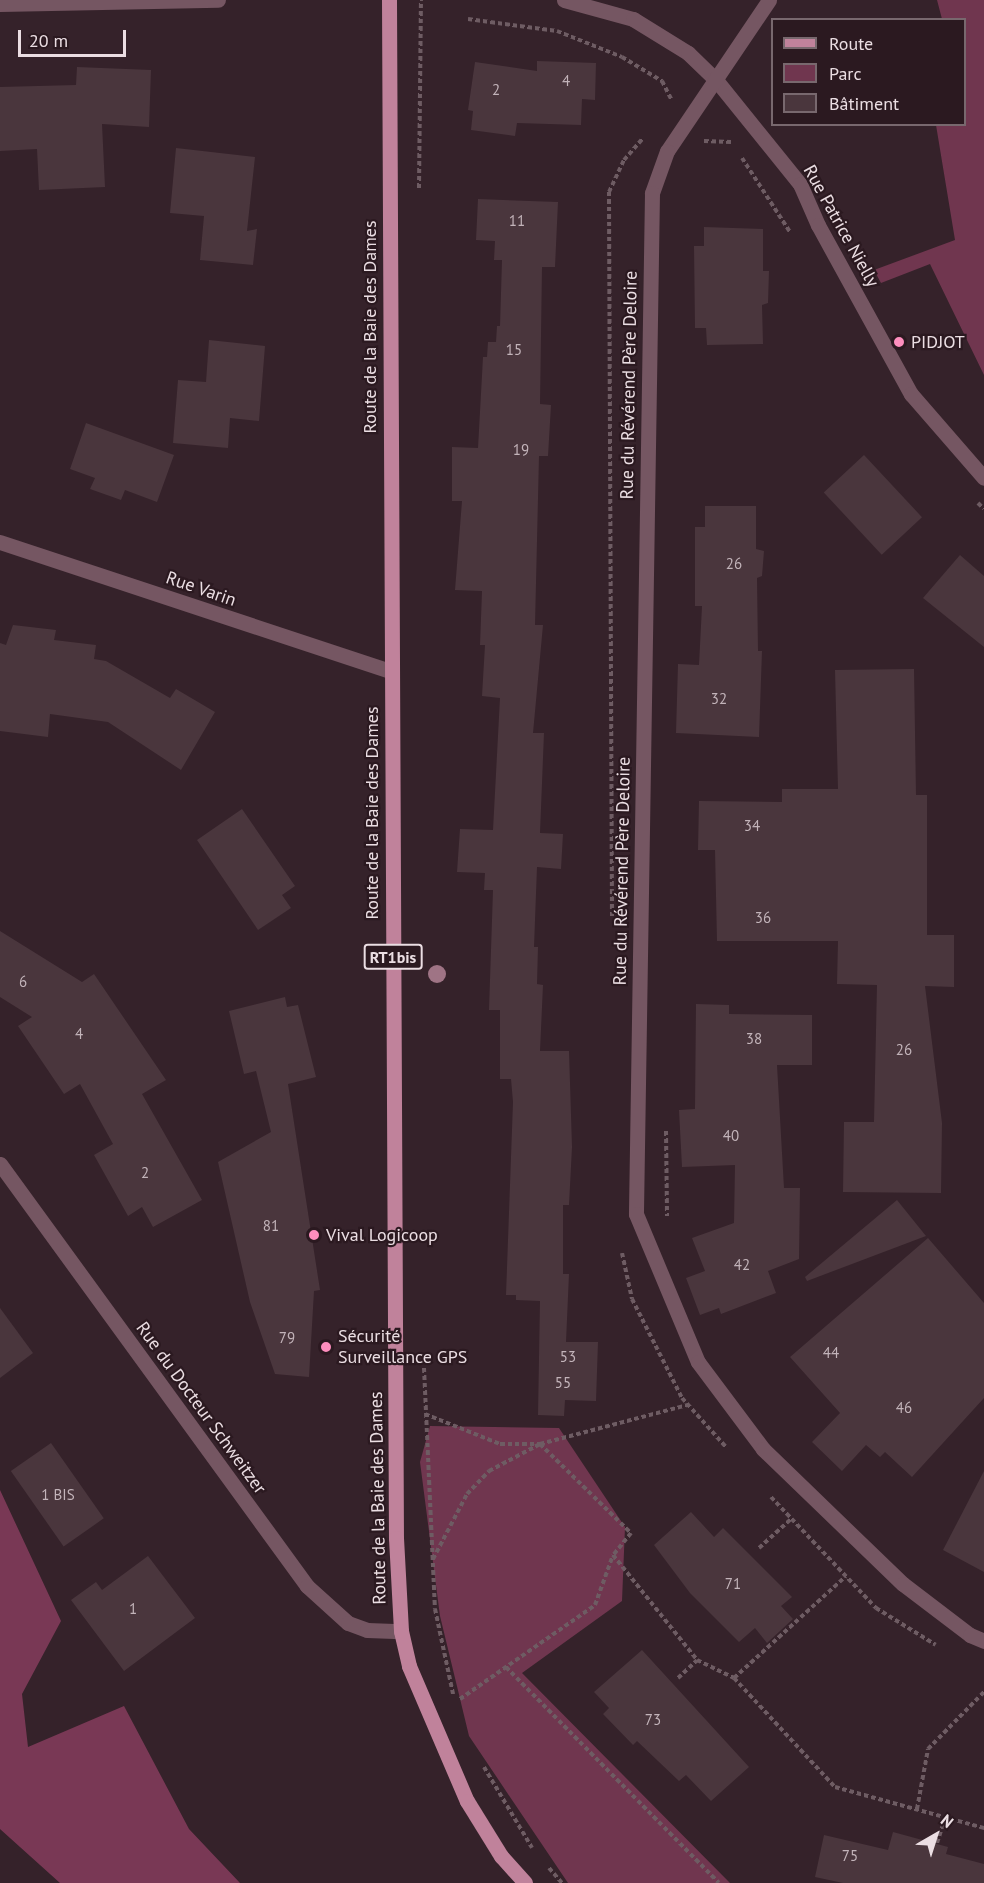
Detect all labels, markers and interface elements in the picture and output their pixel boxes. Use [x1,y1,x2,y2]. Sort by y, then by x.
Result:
scale bar [21,18,129,56]
legend [771,18,966,126]
text: 20 m [29,29,68,52]
text: Route [829,32,873,55]
text: Parc [829,62,862,85]
house number: 4 [562,72,570,90]
house number: 2 [492,81,500,99]
text: Bâtiment [829,92,899,115]
street label: Rue Patrice Nielly [799,161,883,291]
house number: 11 [509,212,525,230]
street label: Route de la Baie des Dames [359,220,381,434]
street label: Rue du Révérend Père Deloire [616,270,642,500]
place label: PIDJOT [911,331,965,353]
marker: PIDJOT [892,335,906,349]
house number: 15 [506,341,522,359]
house number: 19 [513,441,529,459]
house number: 26 [726,555,742,573]
street label: Rue Varin [163,567,239,611]
house number: 32 [711,690,727,708]
street label: Route de la Baie des Dames [361,706,383,920]
street label: Rue du Révérend Père Deloire [609,756,635,986]
house number: 34 [744,817,760,835]
house number: 36 [755,909,771,927]
road number: RT1bis [363,944,423,970]
house number: 6 [19,973,27,991]
house number: 4 [75,1025,83,1043]
house number: 38 [746,1030,762,1048]
house number: 26 [896,1041,912,1059]
house number: 40 [723,1127,739,1145]
house number: 2 [141,1164,149,1182]
house number: 81 [263,1217,279,1235]
place label: Vival Logicoop [326,1224,438,1246]
marker: Vival Logicoop [307,1228,321,1242]
house number: 42 [734,1256,750,1274]
street label: Rue du Docteur Schweitzer [131,1318,271,1498]
place label: Sécurité Surveillance GPS [338,1326,467,1368]
house number: 79 [279,1329,295,1347]
marker: Sécurité Surveillance GPS [319,1340,333,1354]
house number: 44 [823,1344,839,1362]
house number: 53 [560,1348,576,1366]
house number: 55 [555,1374,571,1392]
street label: Route de la Baie des Dames [365,1391,391,1605]
house number: 46 [896,1399,912,1417]
house number: 1 BIS [41,1486,75,1504]
house number: 71 [725,1575,741,1593]
house number: 1 [129,1600,137,1618]
house number: 73 [645,1711,661,1729]
north arrow [906,1805,966,1865]
text: N [937,1810,958,1832]
house number: 75 [842,1847,858,1865]

